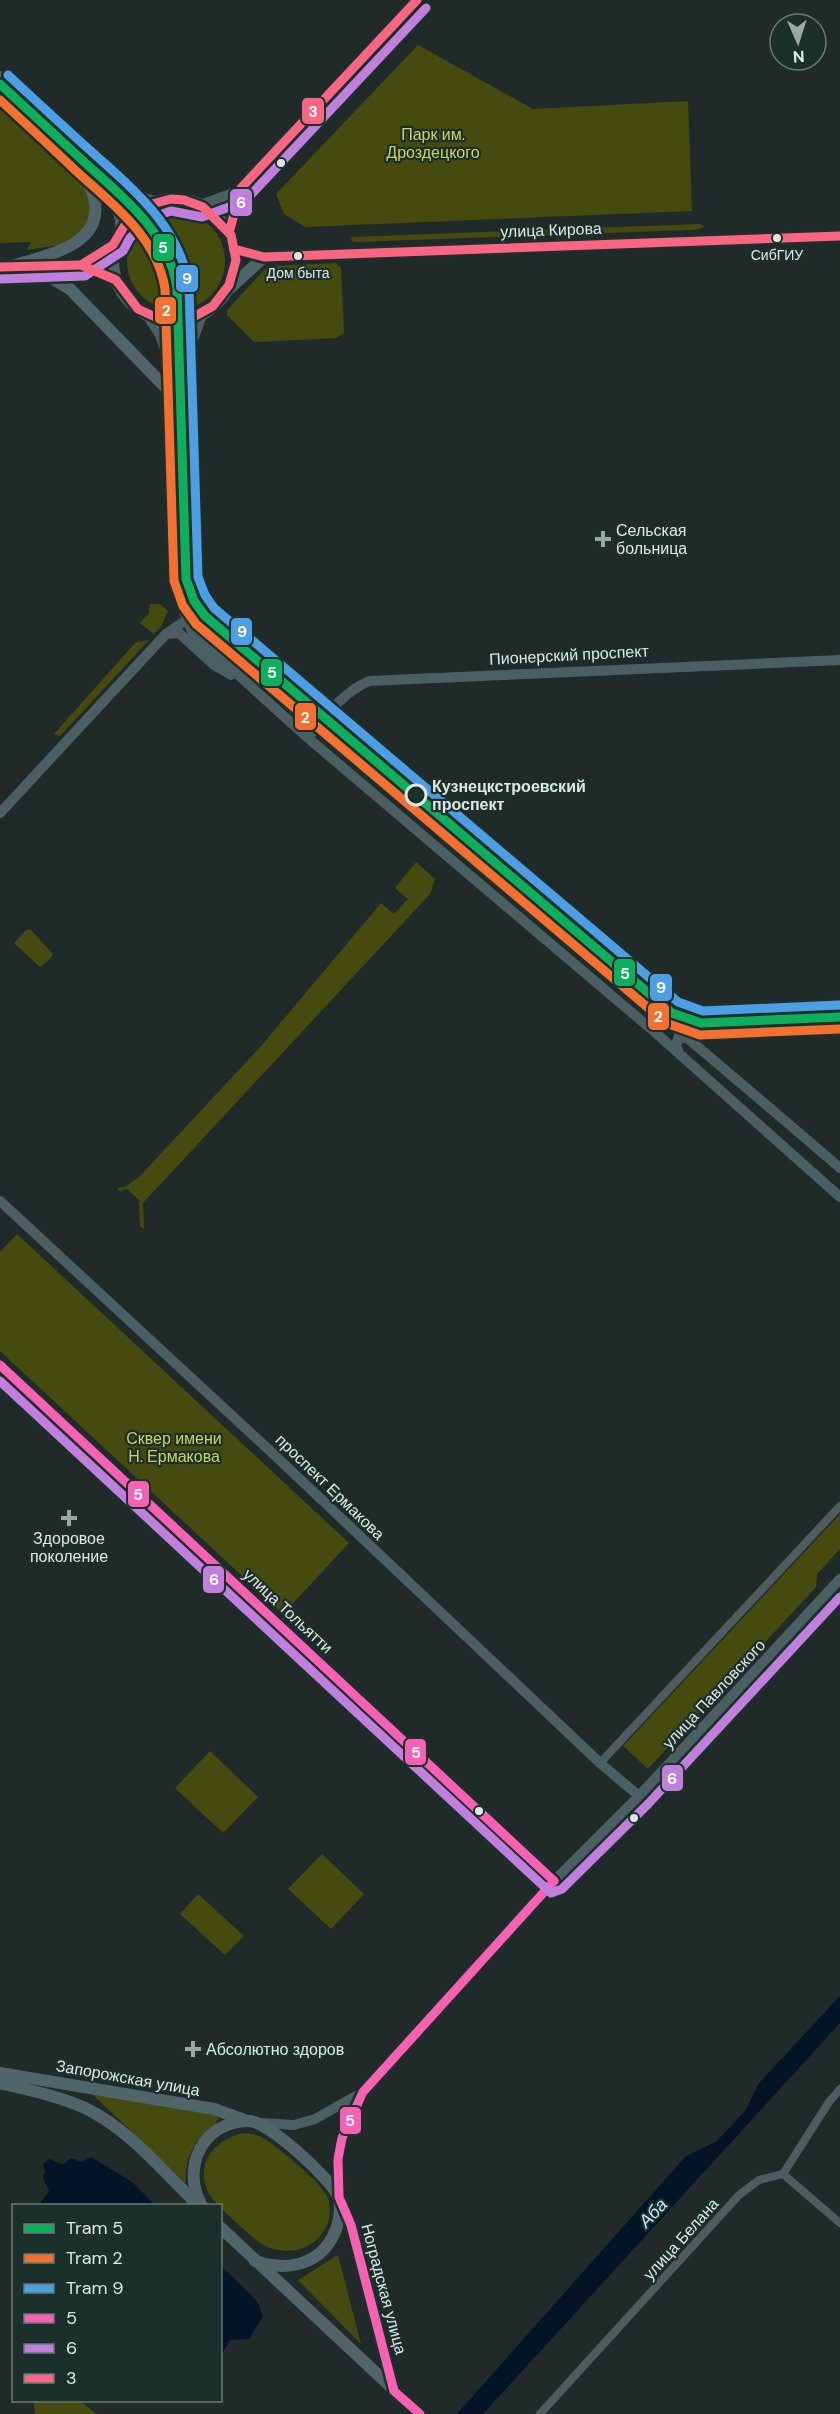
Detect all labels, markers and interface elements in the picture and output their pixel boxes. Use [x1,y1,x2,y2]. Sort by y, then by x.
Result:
north arrow [768,12,828,72]
text: N [792,46,805,67]
line badge: 3 [301,97,325,125]
text: 3 [308,101,318,122]
park label: Парк им. Дроздецкого [386,124,480,163]
unlabelled marker [275,157,287,169]
line badge: 6 [229,188,253,217]
text: 6 [236,192,246,213]
street label: улица Кирова [500,218,602,242]
marker: СибГИУ [771,232,783,244]
line badge: 5 [152,233,175,262]
text: 5 [158,237,168,258]
place label: СибГИУ [751,246,803,264]
marker: Дом быта [292,250,304,262]
line badge: 9 [175,264,199,293]
place label: Дом быта [267,264,330,282]
text: 9 [182,268,192,289]
line badge: 2 [154,296,177,325]
text: 2 [161,300,171,321]
place label: Сельская больница [616,520,687,559]
marker: Сельская больница [594,530,612,548]
line badge: 9 [230,617,253,646]
text: 9 [237,621,247,642]
street label: Пионерский проспект [489,640,650,670]
line badge: 5 [260,658,283,687]
text: 5 [267,662,277,683]
line badge: 2 [294,702,317,731]
text: 2 [300,707,310,728]
place label: Кузнецкстроевский проспект [432,776,586,815]
marker: Кузнецкстроевский проспект [405,784,427,806]
line badge: 5 [613,958,636,987]
text: 5 [620,963,630,984]
line badge: 9 [649,973,673,1002]
text: 9 [656,977,666,998]
line badge: 2 [647,1002,670,1031]
text: 2 [653,1006,663,1027]
park label: Сквер имени Н. Ермакова [126,1428,222,1467]
street label: проспект Ермакова [271,1430,389,1544]
line badge: 5 [127,1480,150,1508]
text: 5 [133,1484,143,1505]
marker: Здоровое поколение [60,1509,78,1527]
place label: Здоровое поколение [30,1528,108,1567]
street label: улица Тольятти [239,1564,337,1658]
line badge: 6 [202,1565,225,1594]
text: 6 [209,1569,219,1590]
street label: улица Павловского [658,1635,770,1753]
line badge: 5 [404,1738,427,1766]
text: 5 [411,1742,421,1763]
line badge: 6 [661,1764,684,1792]
text: 6 [667,1768,677,1789]
unlabelled marker [473,1805,485,1817]
unlabelled marker [628,1812,640,1824]
place label: Абсолютно здоров [206,2039,344,2060]
marker: Абсолютно здоров [184,2040,202,2058]
street label: Запорожская улица [54,2055,202,2101]
line badge: 5 [339,2106,362,2135]
text: 5 [345,2110,355,2131]
water label: Аба [633,2193,673,2234]
street label: улица Белана [639,2194,723,2284]
legend [12,2204,222,2402]
text: Tram 5 [66,2216,123,2240]
street label: Ноградская улица [356,2221,412,2357]
text: Tram 2 [66,2246,123,2270]
text: Tram 9 [66,2276,124,2300]
text: 5 [66,2306,77,2330]
text: 6 [66,2336,77,2360]
text: 3 [66,2366,77,2390]

